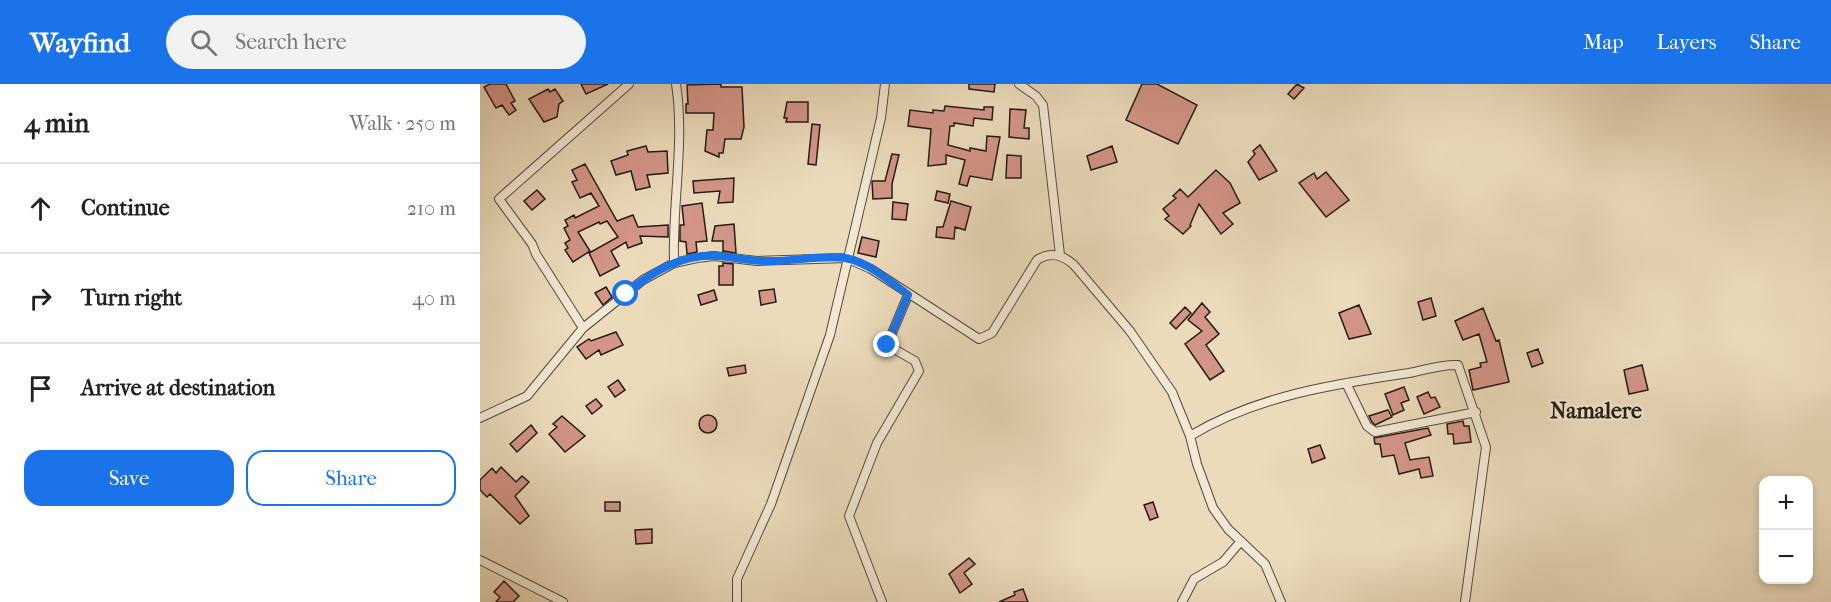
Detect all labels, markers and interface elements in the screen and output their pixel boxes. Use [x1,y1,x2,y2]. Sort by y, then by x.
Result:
search box [166,15,586,69]
text: Wayfind [30,26,130,59]
icon: search [187,26,220,59]
text: Search here [235,29,347,55]
text: Map [1583,30,1624,54]
text: Layers [1657,30,1716,54]
text: Share [1749,30,1801,54]
text: 4 min [24,108,89,139]
text: Walk · 250 m [349,112,456,135]
icon: ahead [24,192,57,225]
text: Continue [81,195,170,221]
text: 210 m [407,197,456,220]
route start [612,280,638,306]
icon: right [24,282,57,315]
text: Turn right [81,285,182,311]
text: 40 m [412,287,456,310]
route end [873,331,899,357]
icon: arrive [24,372,57,405]
text: Arrive at destination [81,375,275,401]
district label: Namalere [1550,398,1642,424]
button: Save [24,450,234,506]
button: Share [246,450,456,506]
map controls [1759,476,1813,584]
button: + [1759,476,1813,530]
button: − [1759,530,1813,584]

